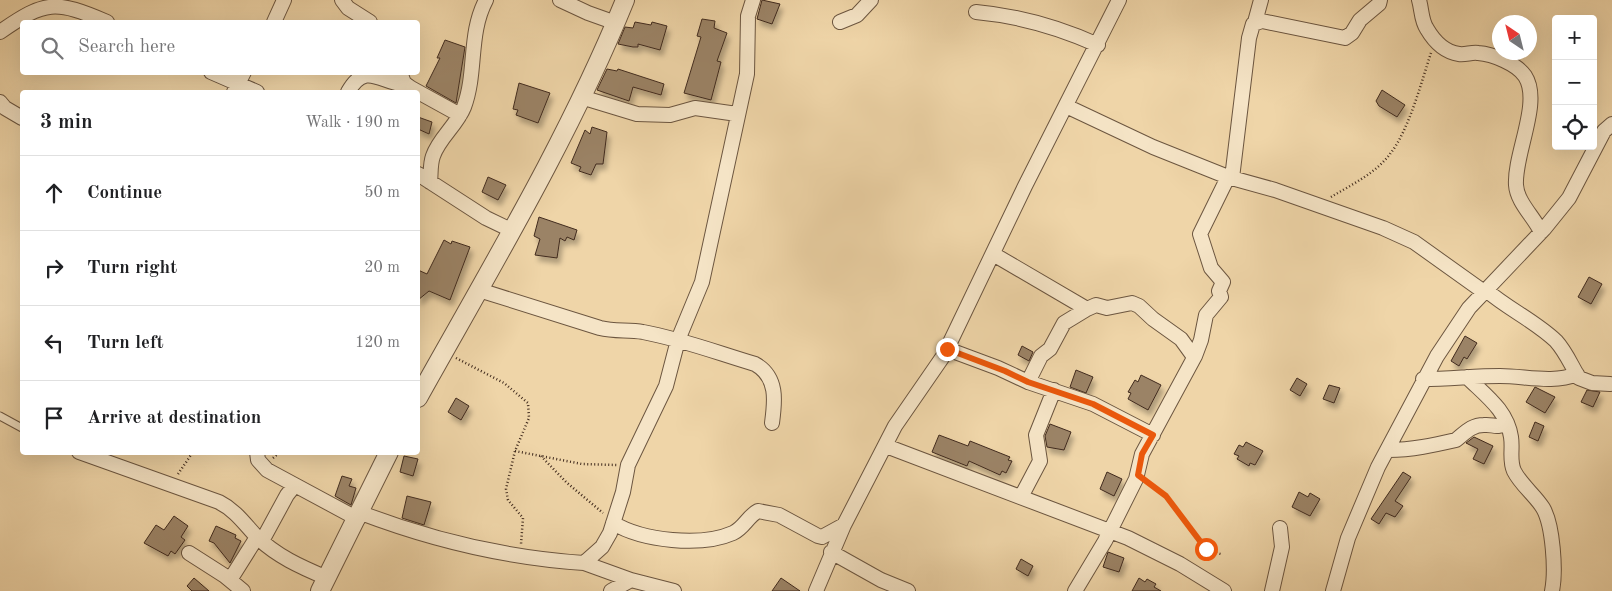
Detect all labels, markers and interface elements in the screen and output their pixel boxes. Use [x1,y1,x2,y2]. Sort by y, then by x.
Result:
north arrow [1492,15,1537,60]
map controls [1552,15,1597,150]
button: + [1552,15,1597,60]
search box [20,20,420,75]
icon: search [38,34,66,62]
text: Search here [78,38,175,57]
button: − [1552,60,1597,105]
button: locate [1552,105,1597,150]
text: 3 min [40,112,93,133]
text: Walk · 190 m [305,115,400,131]
icon: ahead [40,179,68,207]
text: Continue [87,184,162,203]
text: 50 m [364,185,400,201]
icon: right [40,254,68,282]
text: Turn right [87,259,177,278]
text: 20 m [364,260,400,276]
icon: left [40,329,68,357]
text: Turn left [87,334,164,353]
text: 120 m [355,335,400,351]
route end [936,338,959,361]
icon: arrive [40,404,68,432]
text: Arrive at destination [87,409,261,428]
route start [1195,538,1218,561]

